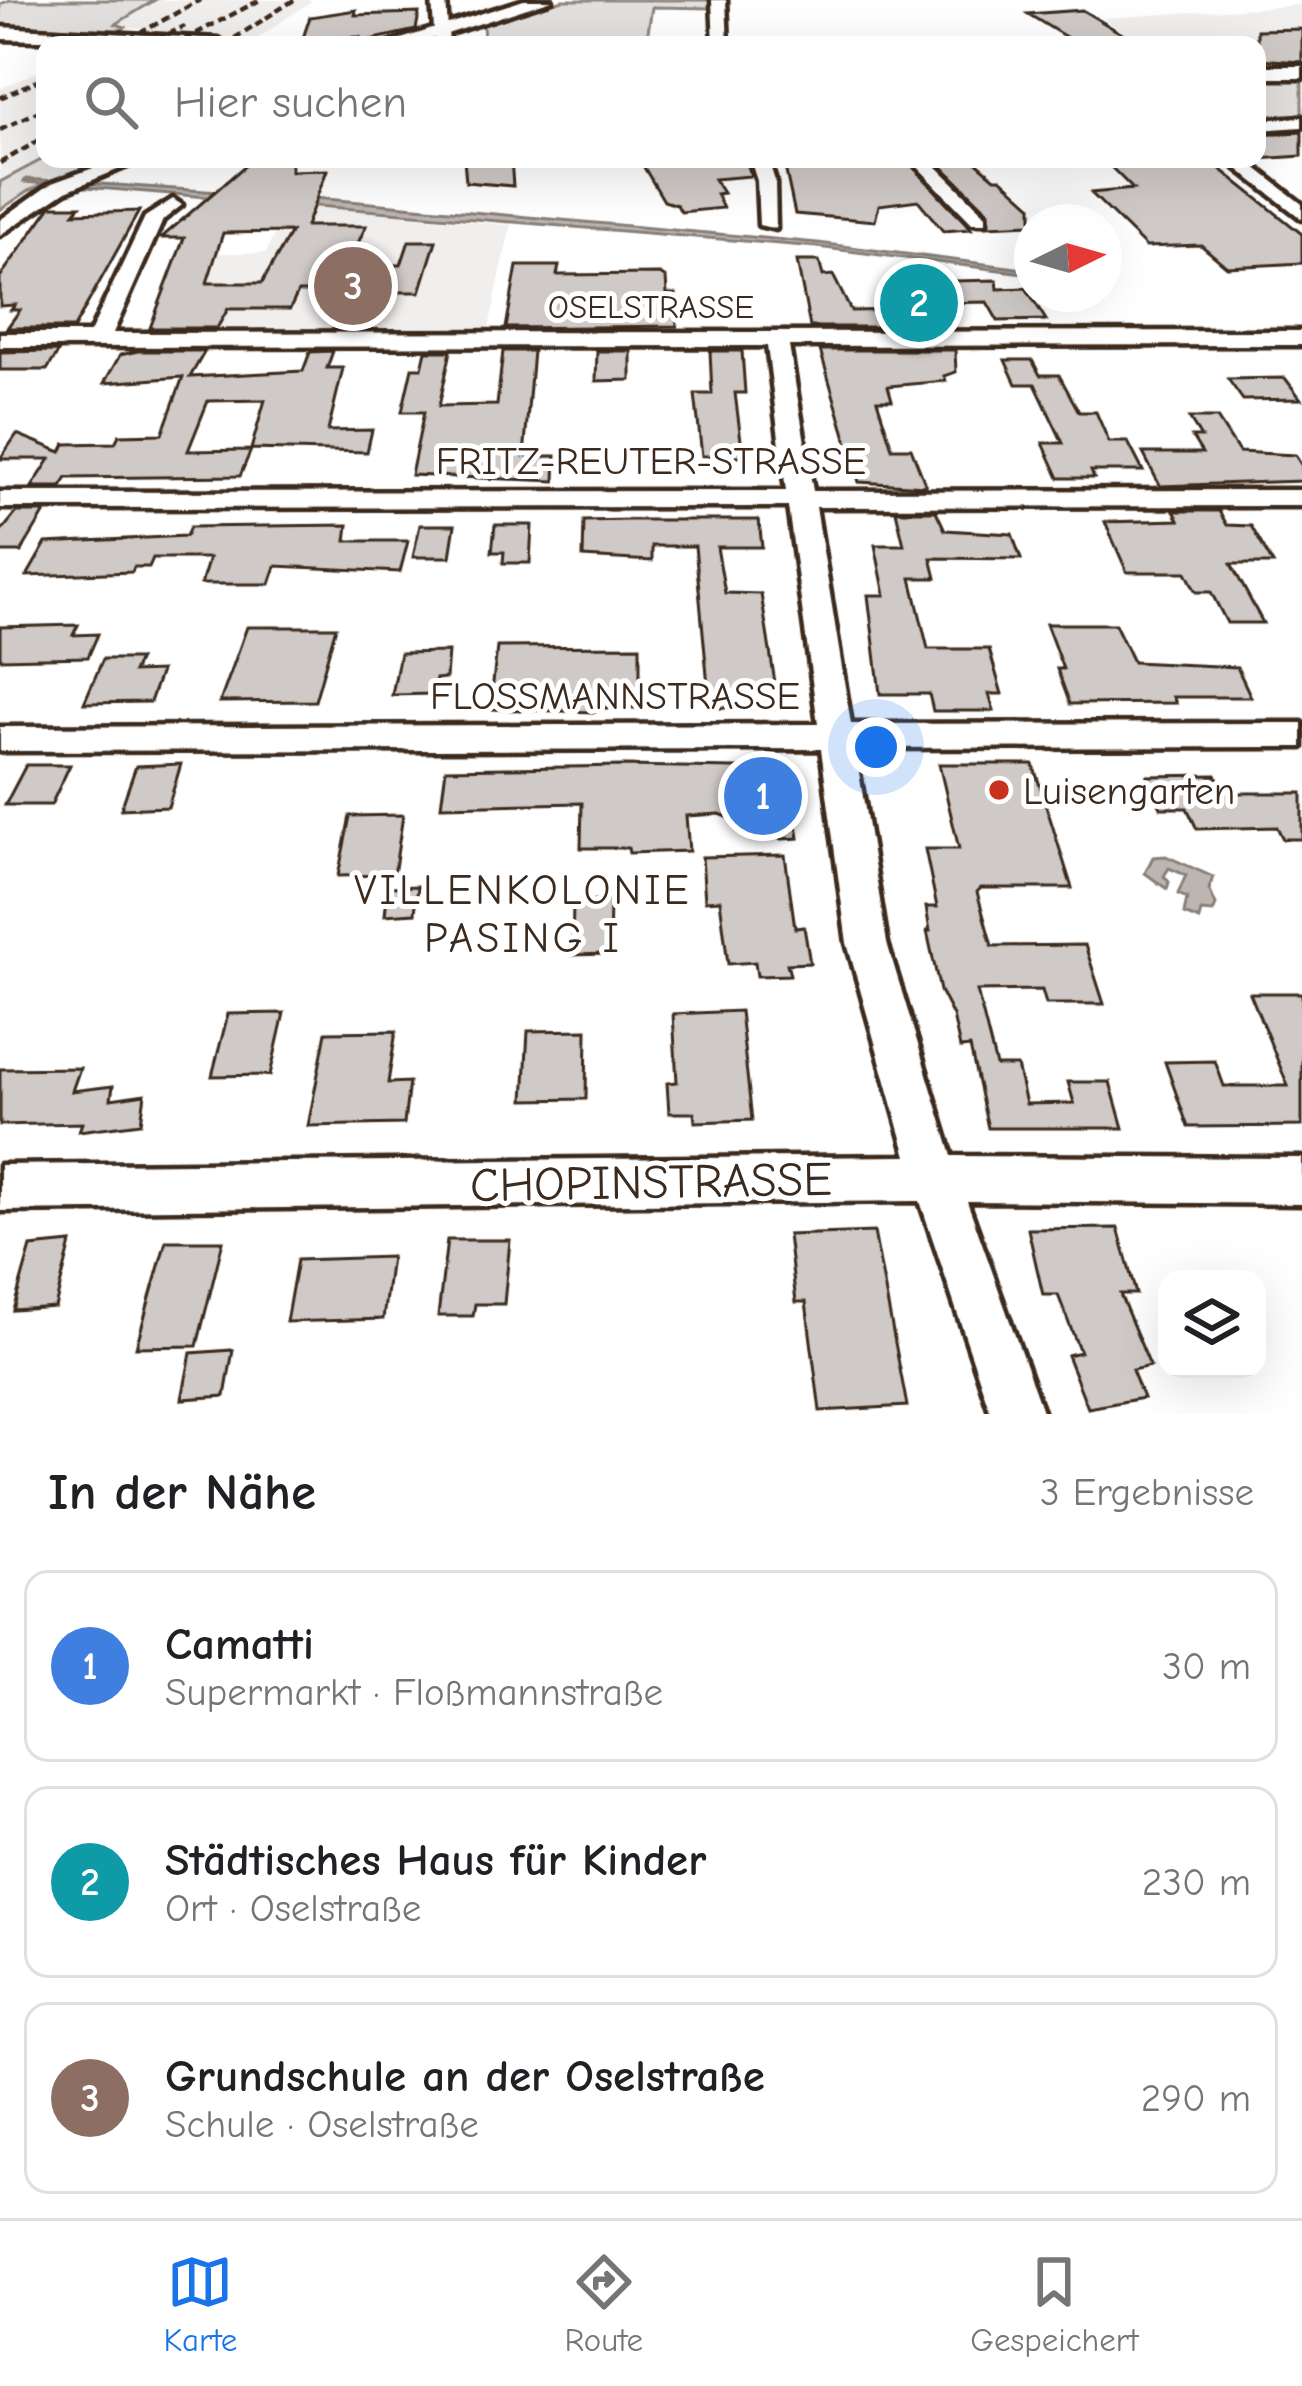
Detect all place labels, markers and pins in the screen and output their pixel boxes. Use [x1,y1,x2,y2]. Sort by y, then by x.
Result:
pin: 3 [314,241,392,331]
pin: 2 [880,258,958,348]
pin: 1 [724,751,802,841]
place label: Luisengarten [1023,769,1235,814]
marker: Luisengarten [986,777,1012,803]

